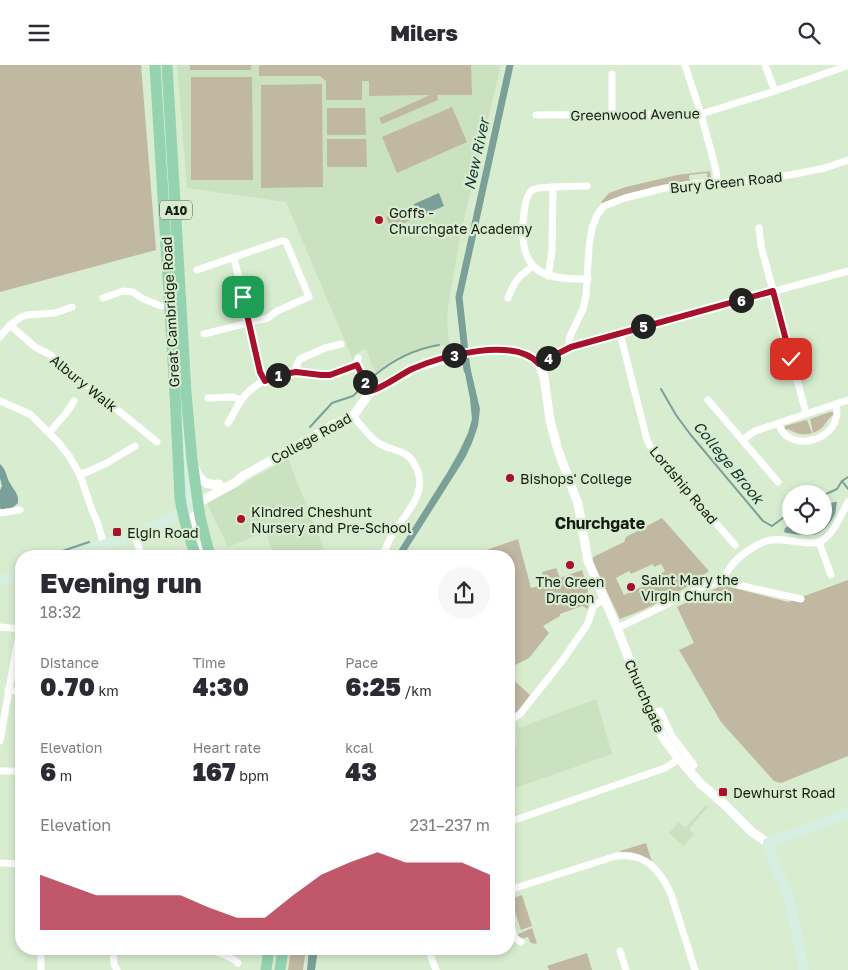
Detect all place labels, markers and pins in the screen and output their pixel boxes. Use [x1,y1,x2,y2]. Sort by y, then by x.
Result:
place label: Goffs - Churchgate Academy [389,204,532,237]
marker: Goffs - Churchgate Academy [373,214,385,226]
pin [222,276,264,318]
pin: 6 [728,287,754,313]
pin: 5 [630,313,656,339]
pin [770,338,812,380]
pin: 3 [442,343,466,367]
pin: 4 [536,345,560,371]
pin: 1 [266,363,290,387]
pin: 2 [352,369,378,395]
place label: Bishops' College [520,470,632,487]
marker: Bishops' College [504,472,516,484]
place label: Kindred Cheshunt Nursery and Pre-School [251,503,411,536]
marker: Kindred Cheshunt Nursery and Pre-School [235,513,247,525]
place label: Elgin Road [127,524,199,541]
marker: Elgin Road [111,526,123,538]
marker: The Green Dragon [564,559,576,571]
place label: Saint Mary the Virgin Church [641,571,739,604]
place label: The Green Dragon [536,573,604,606]
marker: Saint Mary the Virgin Church [625,581,637,593]
place label: Dewhurst Road [733,784,835,801]
marker: Dewhurst Road [717,786,729,798]

